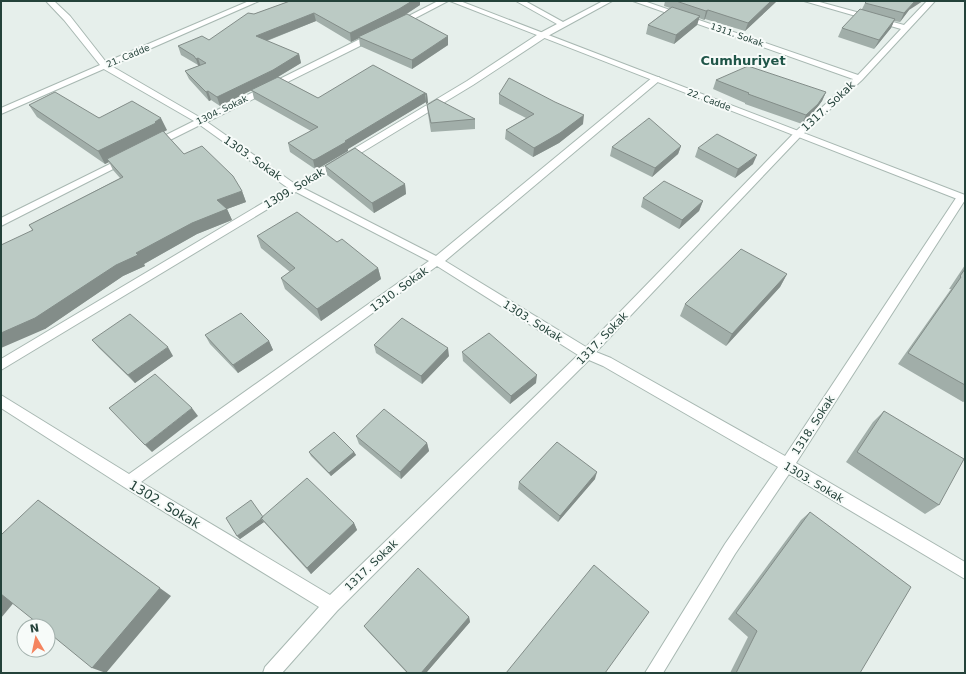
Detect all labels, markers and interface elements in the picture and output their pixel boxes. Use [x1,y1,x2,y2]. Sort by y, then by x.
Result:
street label: 1311. Sokak [709,21,766,49]
street label: 21. Cadde [105,42,152,70]
district label: Cumhuriyet [700,53,786,68]
street label: 1317. Sokak [799,78,858,134]
street label: 22. Cadde [686,87,733,113]
street label: 1304. Sokak [195,93,250,127]
street label: 1303. Sokak [221,134,285,184]
street label: 1309. Sokak [262,165,327,212]
street label: 1310. Sokak [368,264,431,315]
street label: 1303. Sokak [500,298,566,345]
street label: 1317. Sokak [574,309,631,367]
street label: 1318. Sokak [789,393,838,457]
street label: 1303. Sokak [781,459,847,506]
street label: 1302. Sokak [126,477,203,532]
street label: 1317. Sokak [342,537,401,594]
north arrow [16,618,56,658]
text: N [29,621,40,636]

